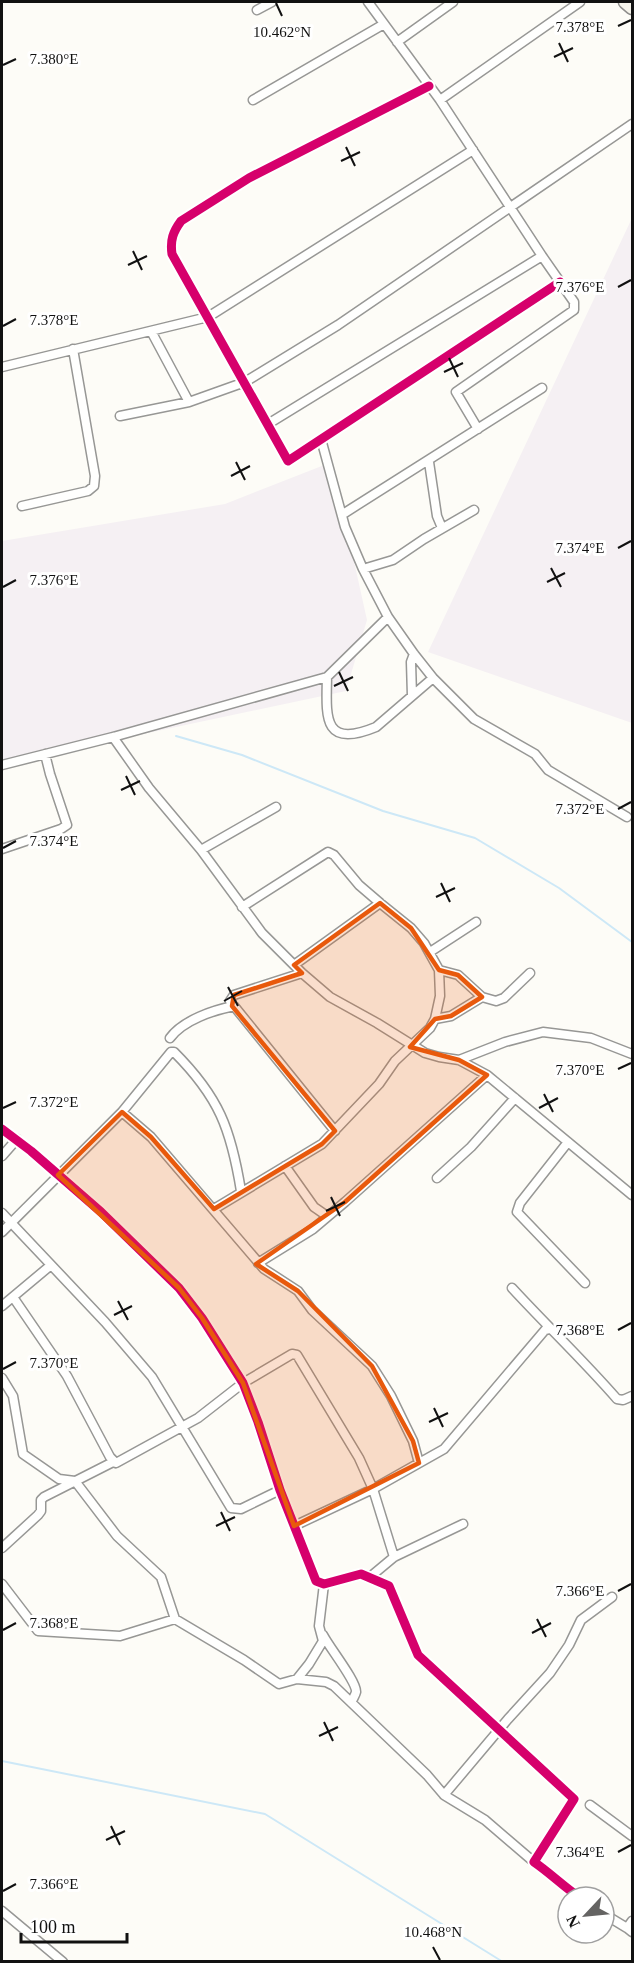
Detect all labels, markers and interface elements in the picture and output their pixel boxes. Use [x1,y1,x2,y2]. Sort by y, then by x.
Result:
text: 7.378°E [556,19,604,35]
text: 10.462°N [253,24,311,40]
text: 7.380°E [30,51,78,67]
text: 7.376°E [556,279,604,295]
text: 7.378°E [30,312,78,328]
text: 7.374°E [556,540,604,556]
text: 7.376°E [30,572,78,588]
text: 7.372°E [556,801,604,817]
text: 7.374°E [30,833,78,849]
text: 7.370°E [556,1062,604,1078]
text: 7.372°E [30,1094,78,1110]
text: 7.368°E [556,1322,604,1338]
text: 7.370°E [30,1355,78,1371]
text: 7.366°E [556,1583,604,1599]
text: 7.368°E [30,1615,78,1631]
text: 7.364°E [556,1844,604,1860]
text: 7.366°E [30,1876,78,1892]
north arrow [556,1885,616,1945]
scale bar [21,1906,128,1944]
text: N [563,1912,583,1930]
text: 100 m [30,1917,76,1937]
text: 10.468°N [404,1924,462,1940]

